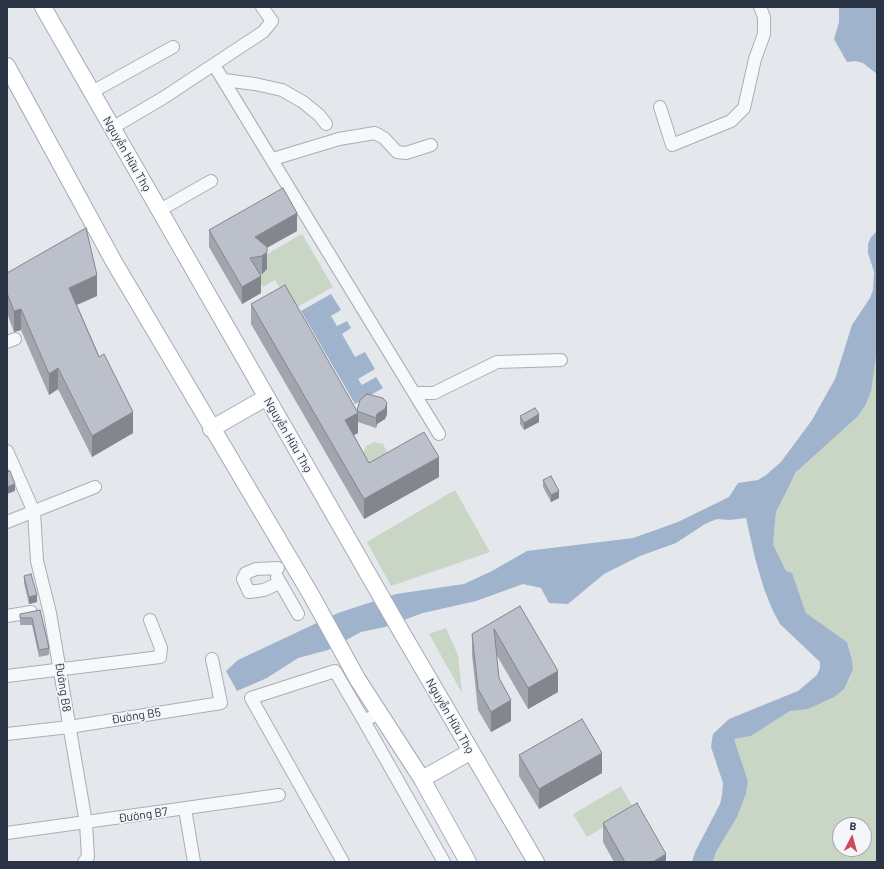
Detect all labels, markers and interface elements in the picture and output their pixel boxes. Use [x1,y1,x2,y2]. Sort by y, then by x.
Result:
street label: Nguyễn Hữu Thọ [100,114,154,194]
street label: Nguyễn Hữu Thọ [261,395,315,475]
street label: Đường B8 [52,661,74,713]
street label: Nguyễn Hữu Thọ [423,676,477,756]
street label: Đường B5 [110,705,162,727]
street label: Đường B7 [118,804,168,826]
north arrow [832,817,872,857]
text: B [849,819,857,832]

